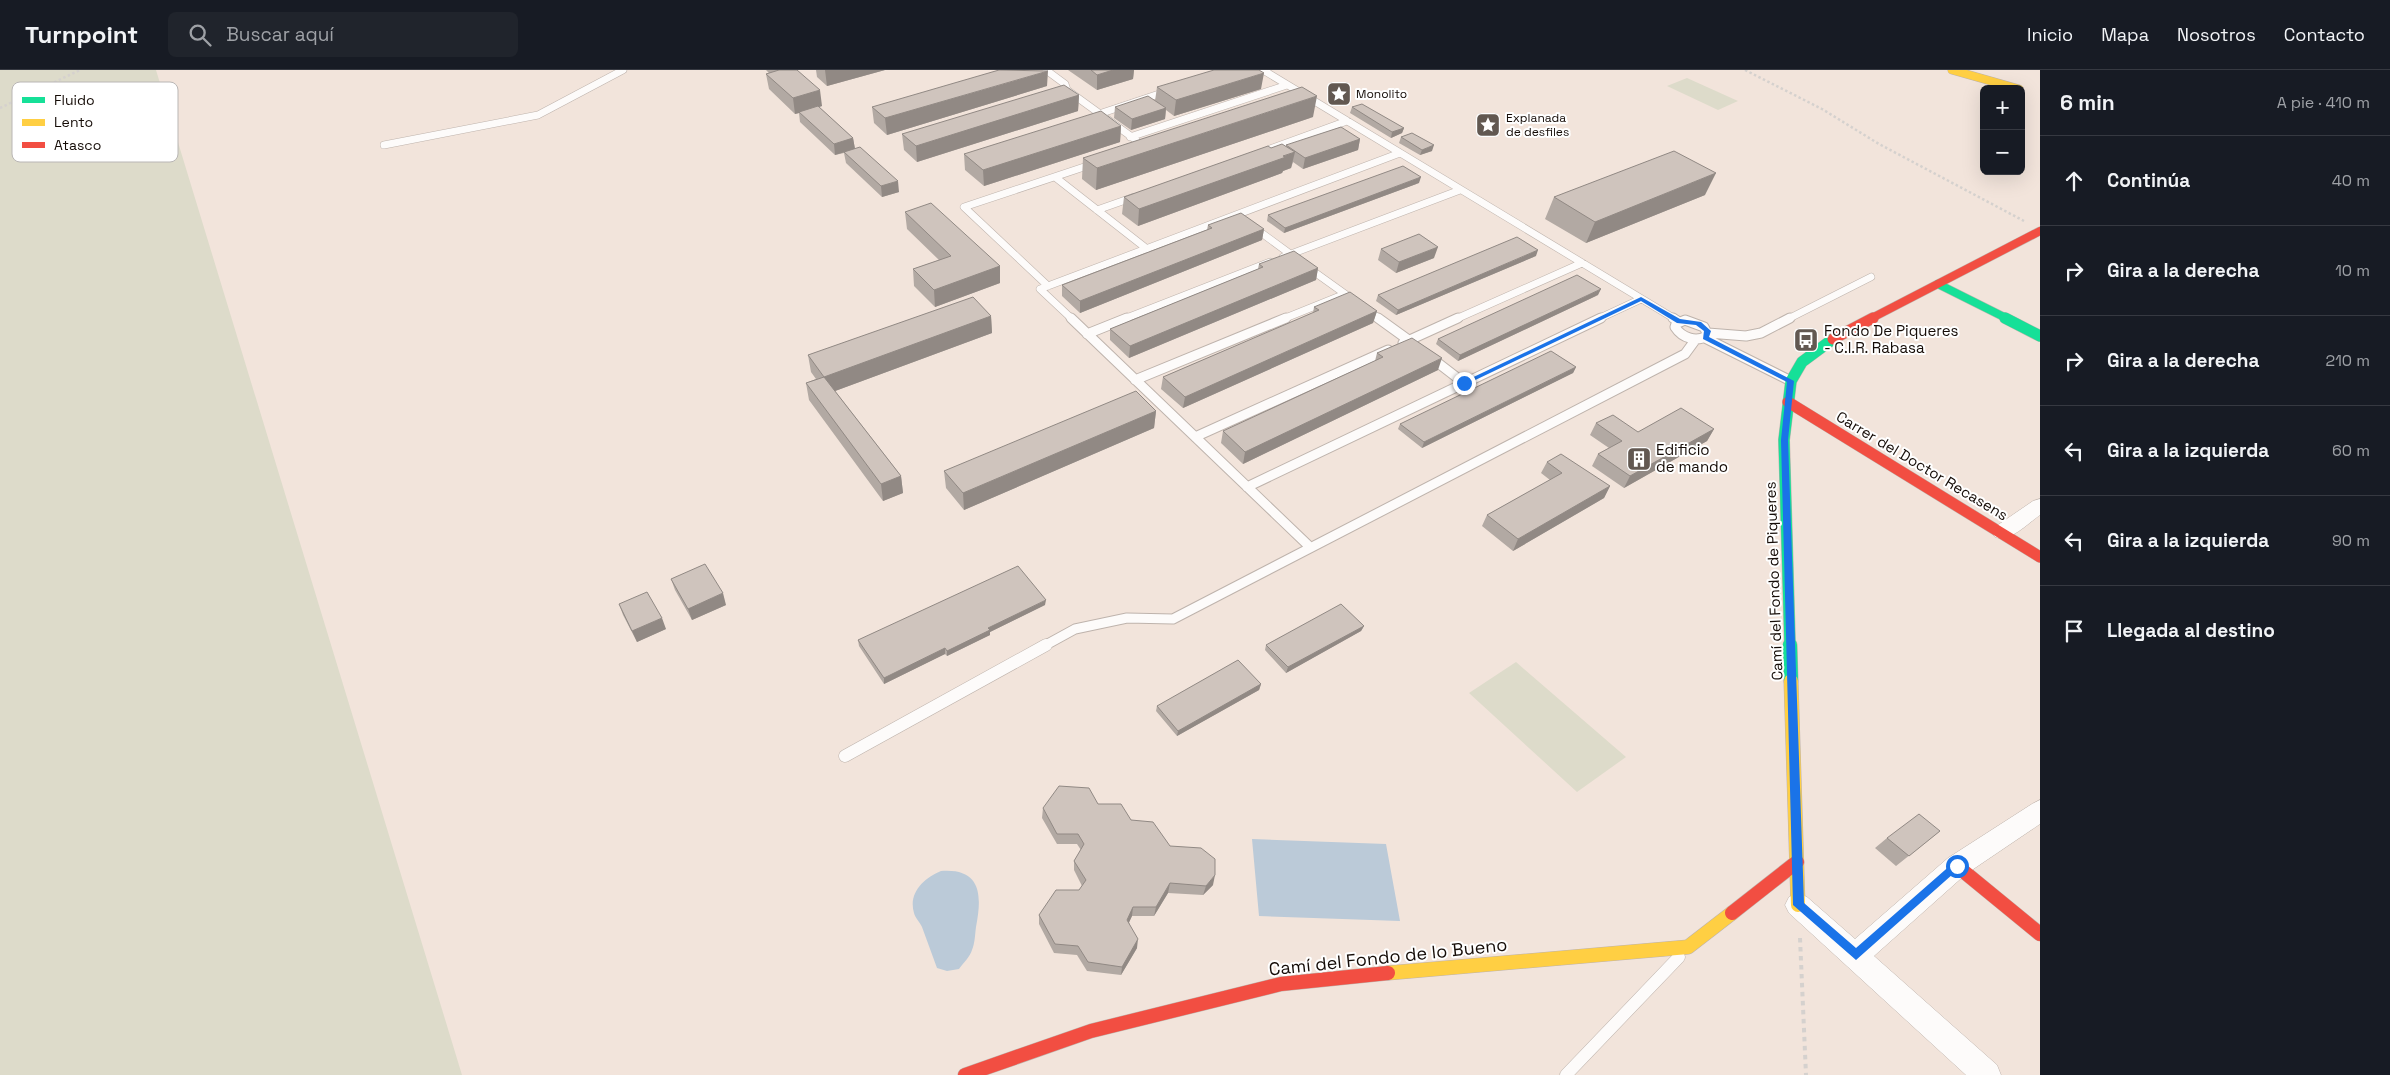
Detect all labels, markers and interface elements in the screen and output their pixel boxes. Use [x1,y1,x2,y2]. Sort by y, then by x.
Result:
search box [168,12,518,57]
text: Turnpoint [25,19,138,50]
icon: search [186,21,214,49]
text: Buscar aquí [226,22,334,47]
text: Inicio [2027,23,2073,46]
text: Mapa [2101,23,2149,46]
text: Nosotros [2177,23,2256,46]
text: Contacto [2284,23,2365,46]
place icon: Monolito [1326,81,1352,107]
legend [12,82,178,162]
map controls [1980,85,2025,175]
button: + [1980,85,2025,130]
place label: Monolito [1356,86,1407,102]
text: 6 min [2060,89,2115,116]
text: Fluido [54,91,95,109]
text: A pie · 410 m [2277,92,2370,113]
place label: Explanada de desfiles [1506,110,1569,140]
place icon: Explanada de desfiles [1475,112,1501,138]
text: Lento [54,113,93,131]
button: − [1980,130,2025,175]
text: Atasco [54,136,101,154]
icon: ahead [2060,167,2088,195]
text: Continúa [2107,168,2190,193]
text: 40 m [2332,170,2370,191]
icon: right [2060,257,2088,285]
text: Gira a la derecha [2107,258,2259,283]
text: 10 m [2335,260,2370,281]
place label: Fondo De Piqueres - C.I.R. Rabasa [1824,321,1959,357]
bus stop icon: Fondo De Piqueres - C.I.R. Rabasa [1793,327,1819,353]
icon: right [2060,347,2088,375]
text: Gira a la derecha [2107,348,2259,373]
text: 210 m [2326,350,2370,371]
route end [1453,372,1476,395]
street label: Carrer del Doctor Recasens [1833,407,2012,524]
icon: left [2060,437,2088,465]
text: Gira a la izquierda [2107,438,2269,463]
place label: Edificio de mando [1656,440,1728,476]
text: 60 m [2332,440,2370,461]
building icon: Edificio de mando [1626,446,1652,472]
street label: Camí del Fondo de Piqueres [1761,481,1786,681]
icon: left [2060,527,2088,555]
text: Gira a la izquierda [2107,528,2269,553]
text: 90 m [2332,530,2370,551]
icon: arrive [2060,617,2088,645]
text: Llegada al destino [2107,618,2275,643]
route start [1946,855,1969,878]
street label: Camí del Fondo de lo Bueno [1268,933,1508,980]

